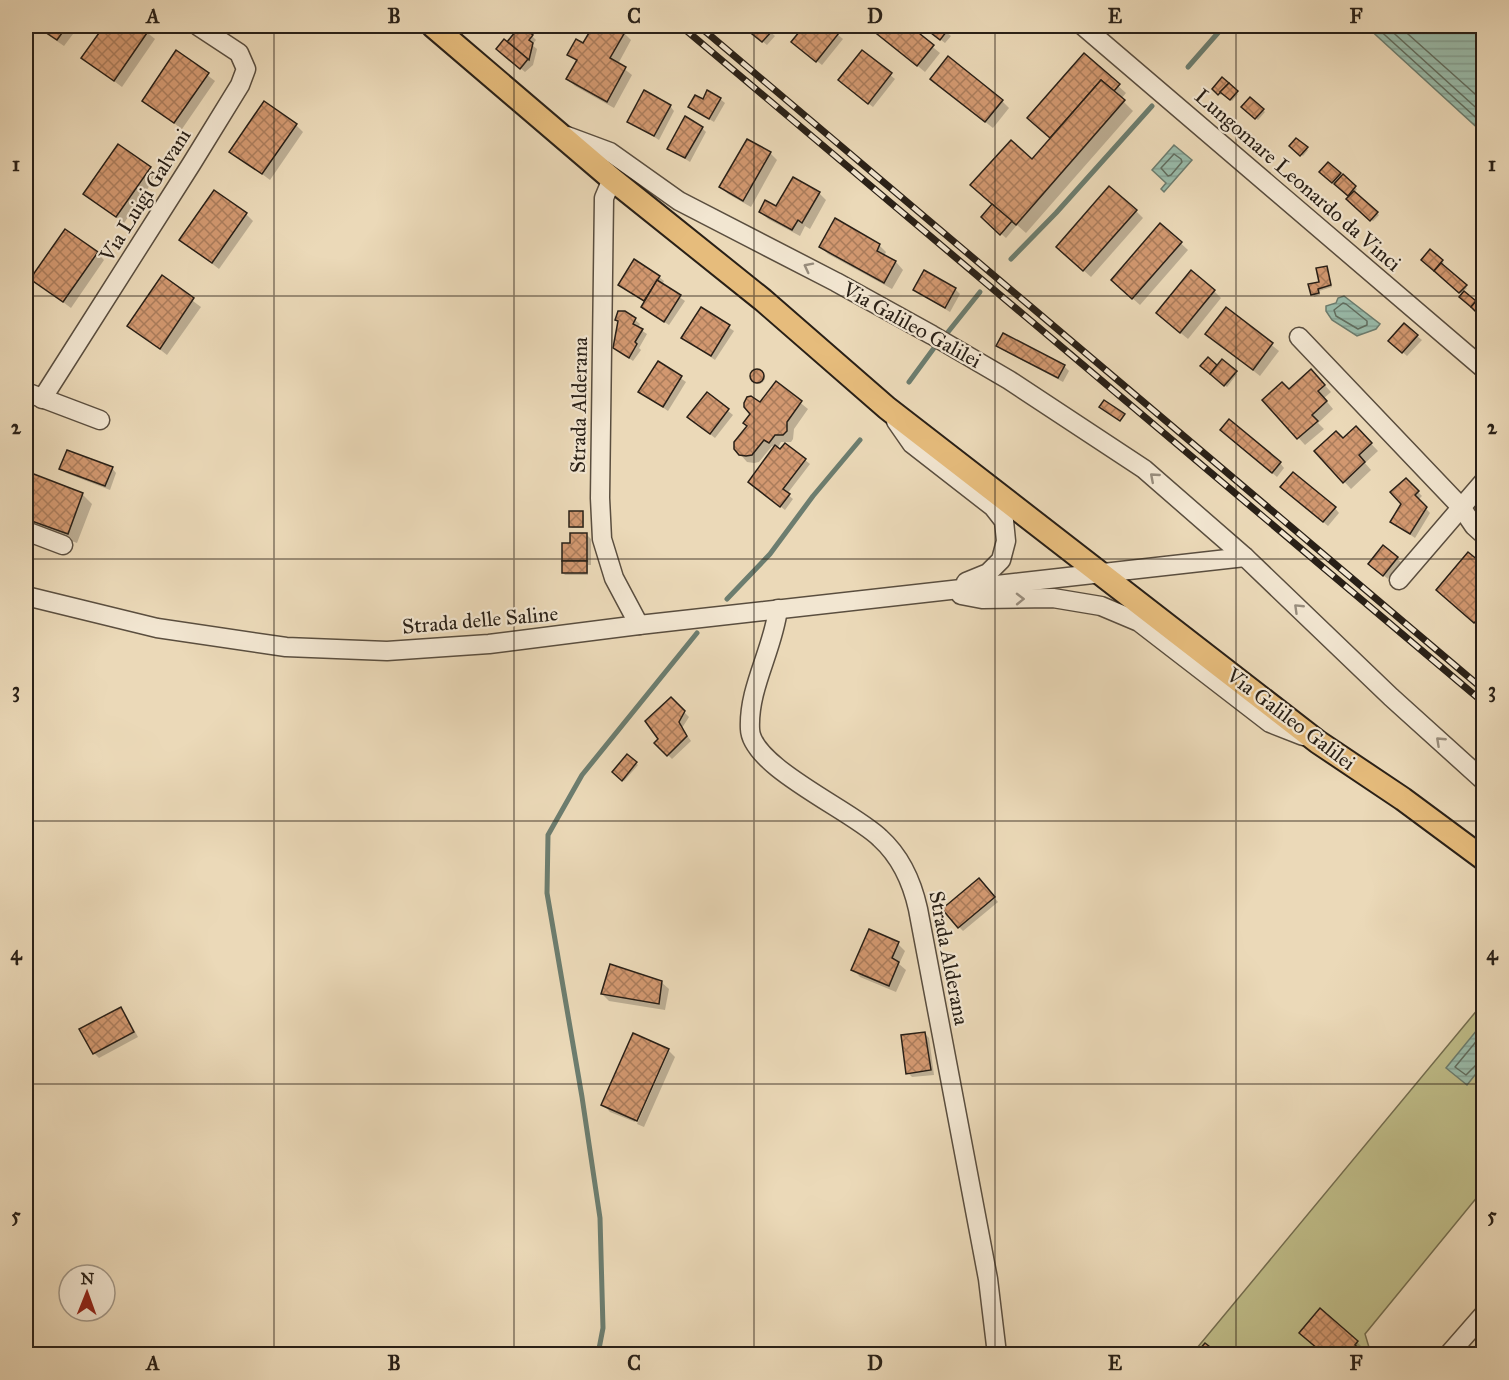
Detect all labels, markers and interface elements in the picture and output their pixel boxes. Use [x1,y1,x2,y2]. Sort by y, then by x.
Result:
text: A [144,4,160,28]
text: B [387,4,401,28]
text: C [627,4,641,28]
text: D [867,4,883,28]
text: E [1108,4,1123,28]
text: F [1349,4,1363,28]
street label: Lungomare Leonardo da Vinci [1189,83,1407,277]
street label: Via Luigi Galvani [93,123,196,267]
text: 1 [12,152,20,176]
text: 1 [1488,152,1496,176]
one-way arrow [803,263,814,275]
street label: Via Galileo Galilei [837,276,986,374]
street label: Strada Alderana [565,337,593,473]
text: 2 [11,415,22,439]
text: 2 [1487,415,1498,439]
one-way arrow [1150,473,1160,484]
one-way arrow [1016,593,1025,605]
street label: Strada delle Saline [401,600,559,640]
one-way arrow [1295,604,1305,615]
street label: Via Galileo Galilei [1221,661,1361,776]
text: 3 [12,678,20,703]
text: 3 [1488,678,1496,703]
one-way arrow [1437,737,1447,748]
street label: Strada Alderana [923,889,975,1027]
text: 4 [10,941,22,966]
text: 4 [1486,941,1498,966]
text: 5 [11,1203,21,1227]
text: 5 [1487,1203,1497,1227]
north arrow [57,1263,117,1323]
text: N [80,1269,95,1288]
text: A [144,1351,160,1375]
text: B [387,1351,401,1375]
text: C [627,1351,641,1375]
text: D [867,1351,883,1375]
text: E [1108,1351,1123,1375]
text: F [1349,1351,1363,1375]

